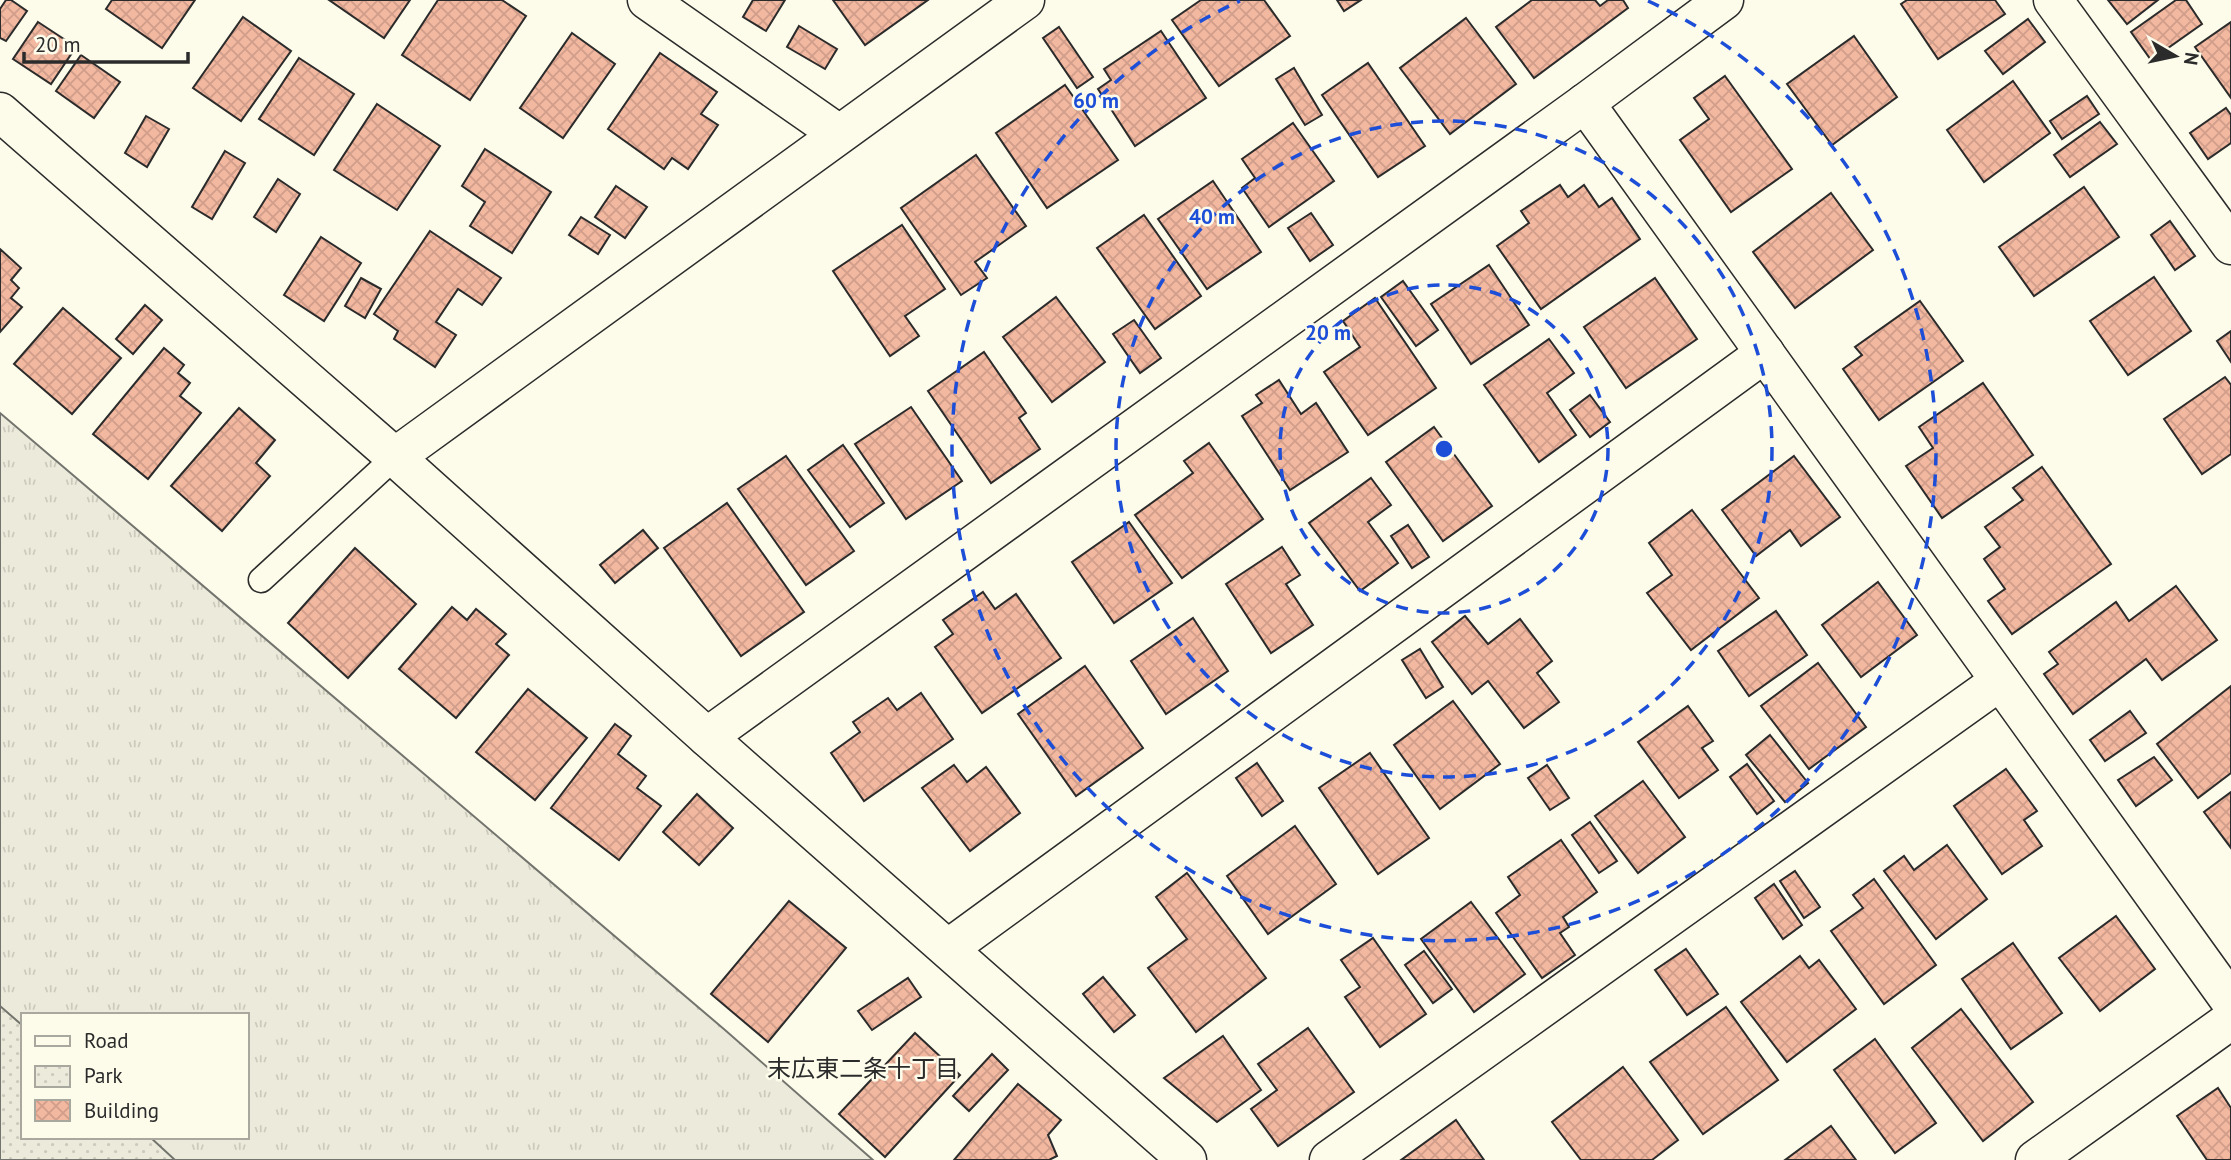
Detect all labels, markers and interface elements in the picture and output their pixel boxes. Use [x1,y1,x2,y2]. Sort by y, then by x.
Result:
scale bar [24,21,189,65]
north arrow [2140,21,2210,91]
text: 20 m [35,31,81,58]
text: N [2179,51,2205,67]
text: 60 m [1073,87,1119,114]
text: 40 m [1189,203,1235,230]
text: 20 m [1305,319,1351,346]
centre of rings [1432,437,1456,461]
legend [21,1013,248,1139]
text: Road [84,1027,128,1054]
district label: 末広東二条十丁目 [767,1053,959,1084]
text: Park [84,1062,123,1089]
text: Building [84,1097,159,1124]

